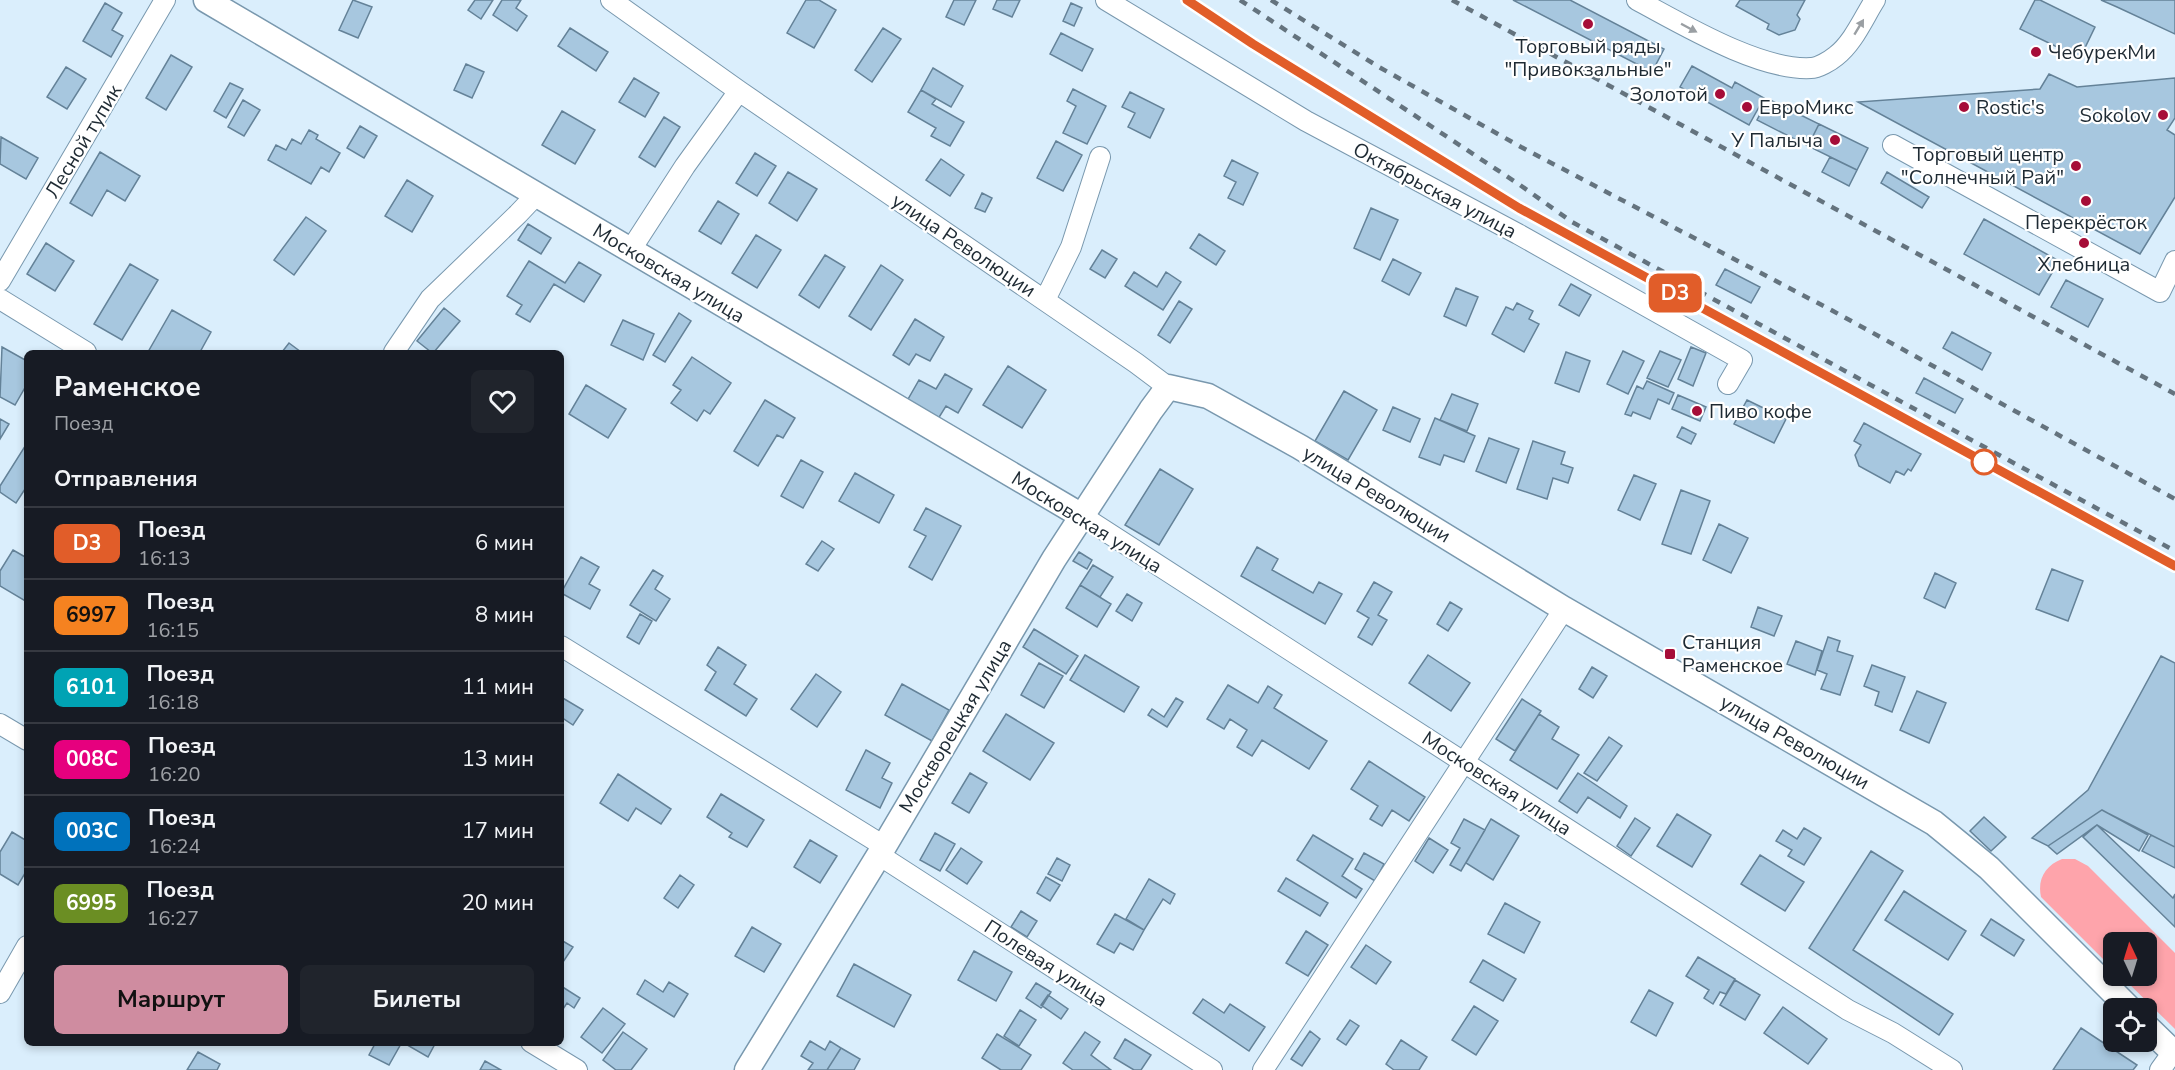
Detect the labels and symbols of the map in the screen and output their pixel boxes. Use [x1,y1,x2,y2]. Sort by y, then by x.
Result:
marker: Торговый ряды "Привокзальные" [1581,17,1595,31]
one-way arrow [1853,19,1864,35]
one-way arrow [1681,23,1698,33]
place label: Торговый ряды "Привокзальные" [1504,33,1672,83]
place label: ЧебурекМи [2048,39,2156,66]
marker: ЧебурекМи [2029,45,2043,59]
street label: Лесной тупик [39,79,128,203]
place label: Золотой [1629,81,1708,108]
marker: Золотой [1713,87,1727,101]
place label: ЕвроМикс [1759,94,1854,121]
place label: Rostic's [1976,94,2045,121]
marker: ЕвроМикс [1740,100,1754,114]
marker: Rostic's [1957,100,1971,114]
place label: Sokolov [2080,102,2152,129]
marker: Sokolov [2156,108,2170,122]
place label: У Палыча [1730,127,1823,154]
marker: У Палыча [1828,133,1842,147]
street label: Октябрьская улица [1348,136,1521,245]
place label: Торговый центр "Солнечный Рай" [1901,141,2064,191]
marker: Торговый центр "Солнечный Рай" [2069,159,2083,173]
street label: улица Революции [886,187,1041,304]
marker: Перекрёсток [2079,194,2093,208]
place label: Перекрёсток [2025,209,2147,236]
street label: Московская улица [588,217,750,330]
marker: Хлебница [2077,236,2091,250]
place label: Хлебница [2038,251,2130,278]
line badge: D3 [1648,274,1702,312]
place label: Пиво кофе [1709,398,1812,425]
marker: Пиво кофе [1690,404,1704,418]
street label: улица Революции [1298,440,1456,549]
unlabelled marker [1971,449,1997,475]
street label: Московская улица [1006,465,1167,580]
place label: Станция Раменское [1682,629,1783,679]
street label: Москворецкая улица [893,634,1018,818]
marker: Станция Раменское [1663,647,1677,661]
street label: улица Революции [1715,689,1874,796]
street label: Московская улица [1417,725,1577,842]
street label: Полевая улица [979,913,1113,1013]
north arrow [2103,932,2157,986]

